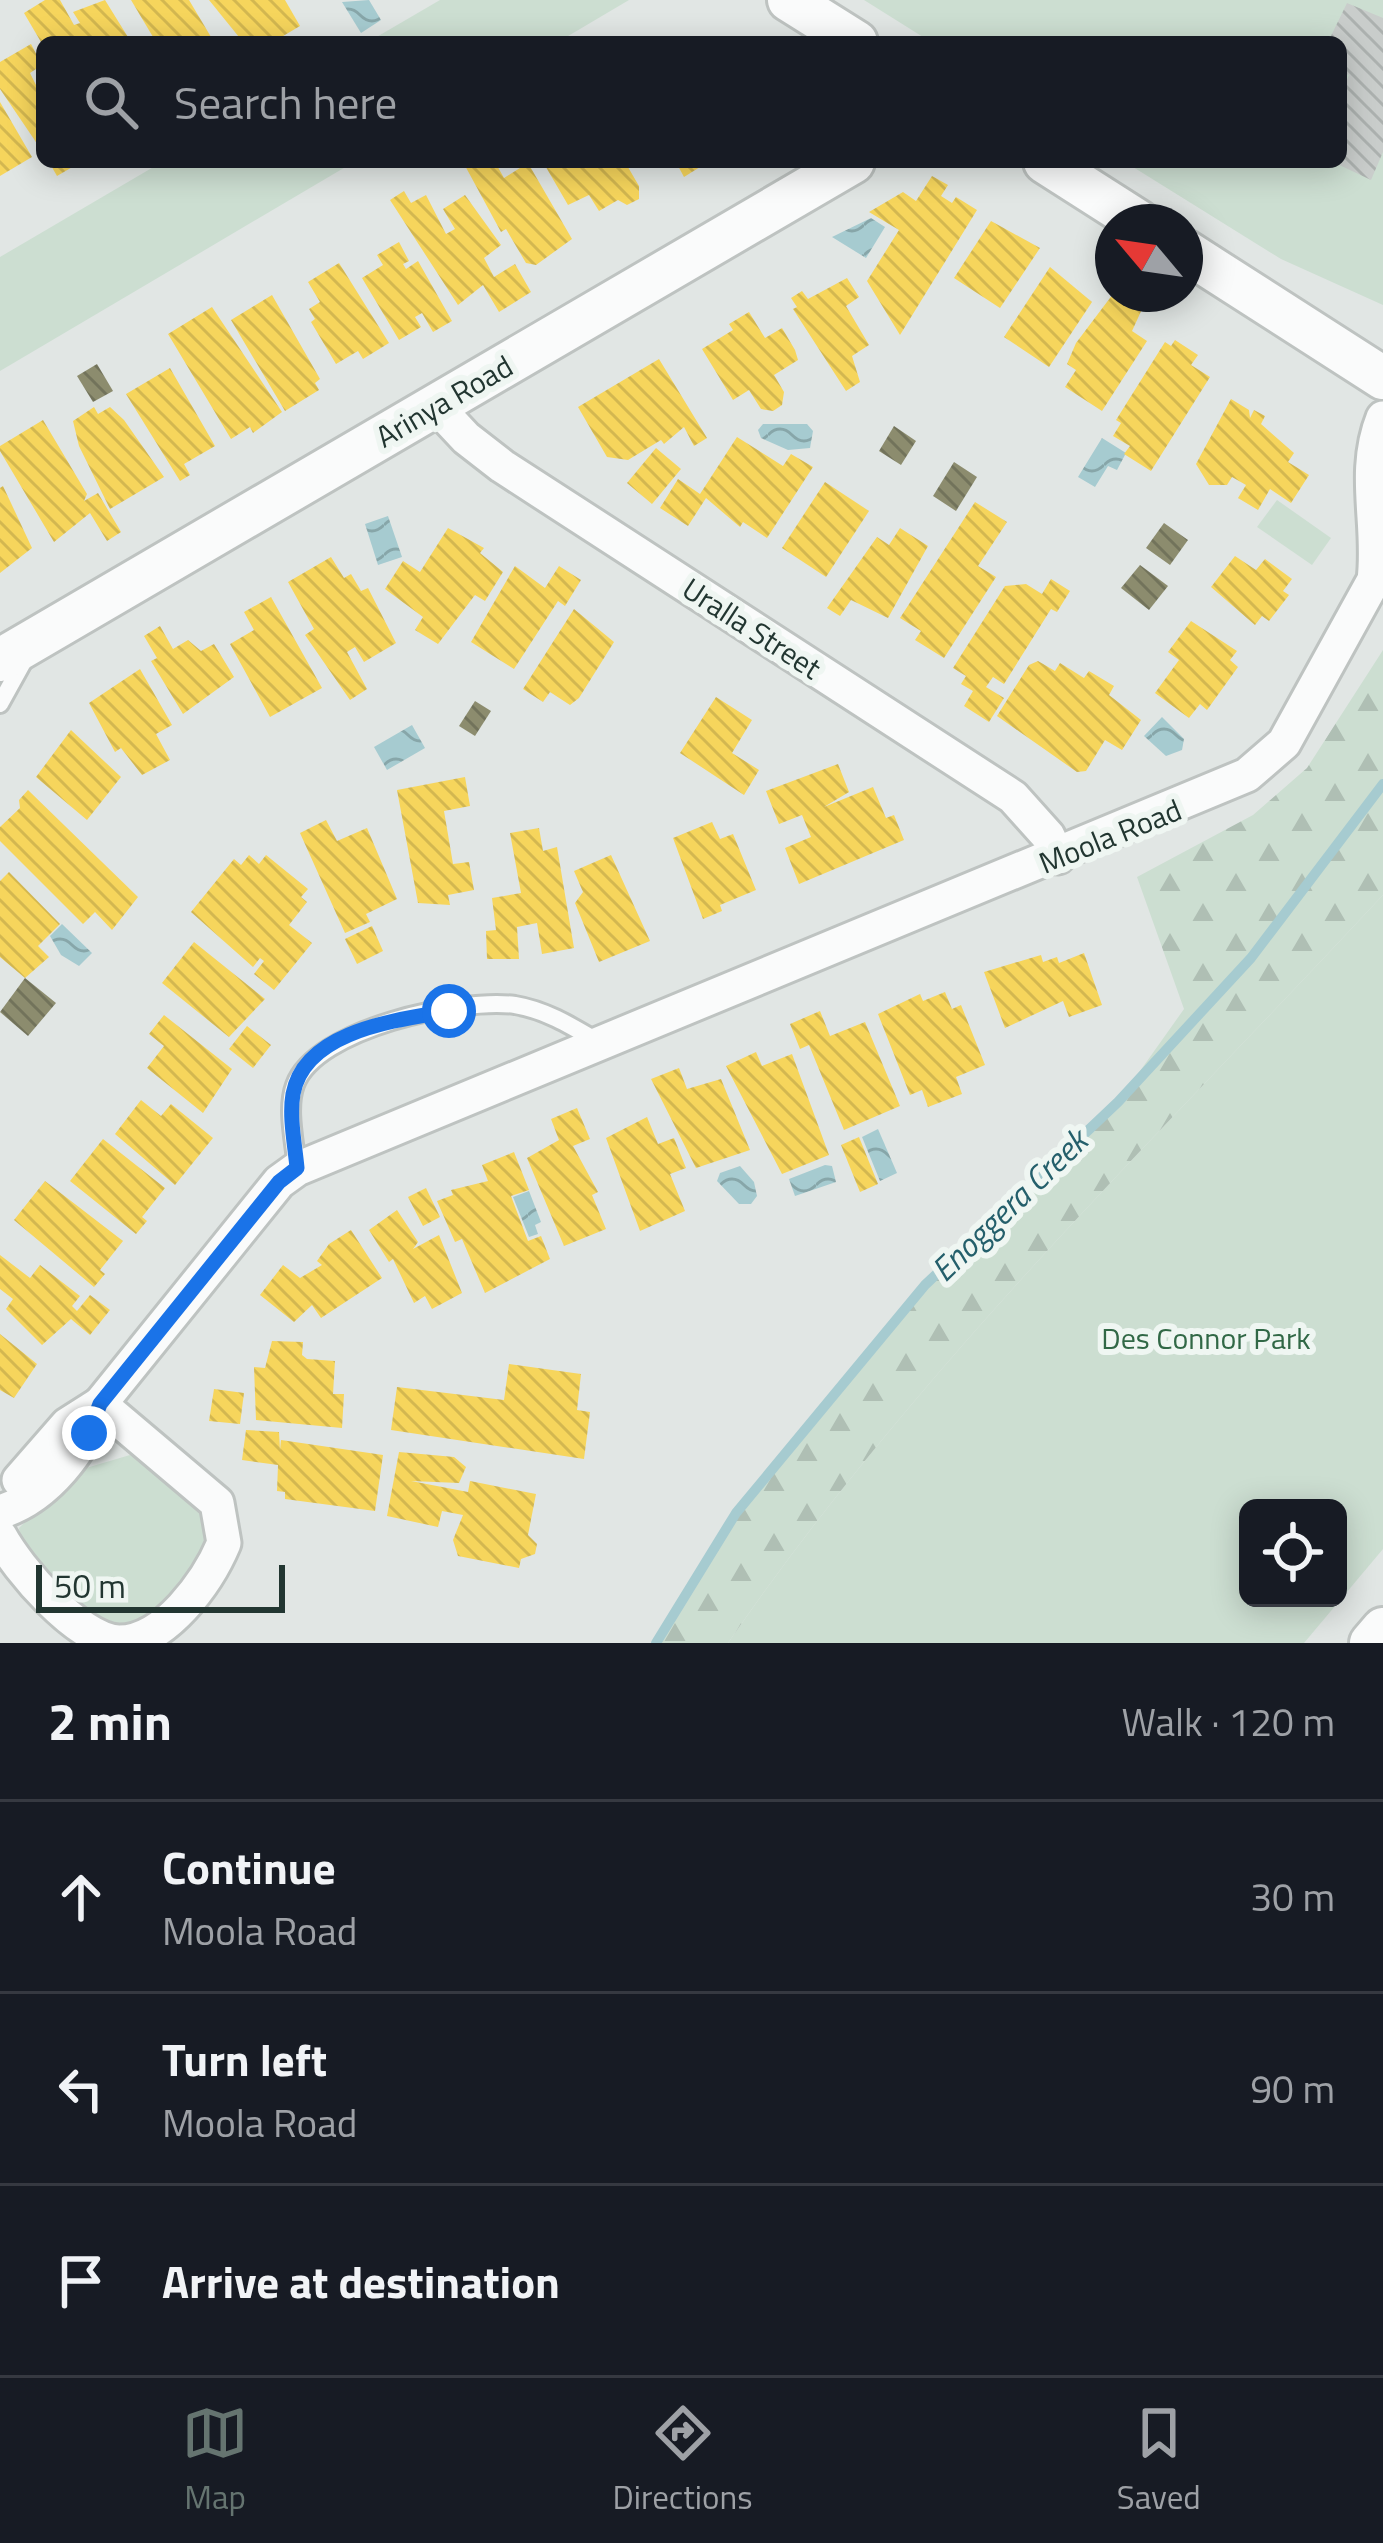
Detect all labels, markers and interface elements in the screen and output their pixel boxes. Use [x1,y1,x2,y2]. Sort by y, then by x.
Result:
search box [36,36,1347,168]
text: Search here [174,68,397,136]
icon: search [78,69,144,135]
north arrow [1095,204,1203,312]
street label: Arinya Road [367,343,521,459]
street label: Uralla Street [673,566,831,690]
street label: Moola Road [1032,787,1188,885]
route start [422,984,476,1038]
water label: Enoggera Creek [919,1115,1101,1293]
park label: Des Connor Park [1101,1315,1311,1361]
route end [62,1406,116,1460]
map controls [1239,1499,1347,1607]
button: locate [1239,1499,1347,1607]
scale bar [36,1559,285,1612]
text: 50 m [54,1561,126,1611]
text: 2 min [48,1682,172,1760]
text: Walk · 120 m [1121,1692,1335,1751]
text: Continue [162,1833,336,1901]
icon: ahead [48,1864,114,1930]
text: 30 m [1250,1867,1335,1926]
text: Moola Road [162,1901,357,1960]
text: Turn left [162,2025,327,2093]
icon: left [48,2056,114,2122]
text: 90 m [1250,2059,1335,2118]
text: Moola Road [162,2093,357,2152]
text: Arrive at destination [162,2247,560,2315]
icon: arrive [48,2248,114,2314]
tab: Map [182,2400,248,2522]
tab: Directions [613,2400,752,2522]
tab: Saved [1117,2400,1201,2522]

